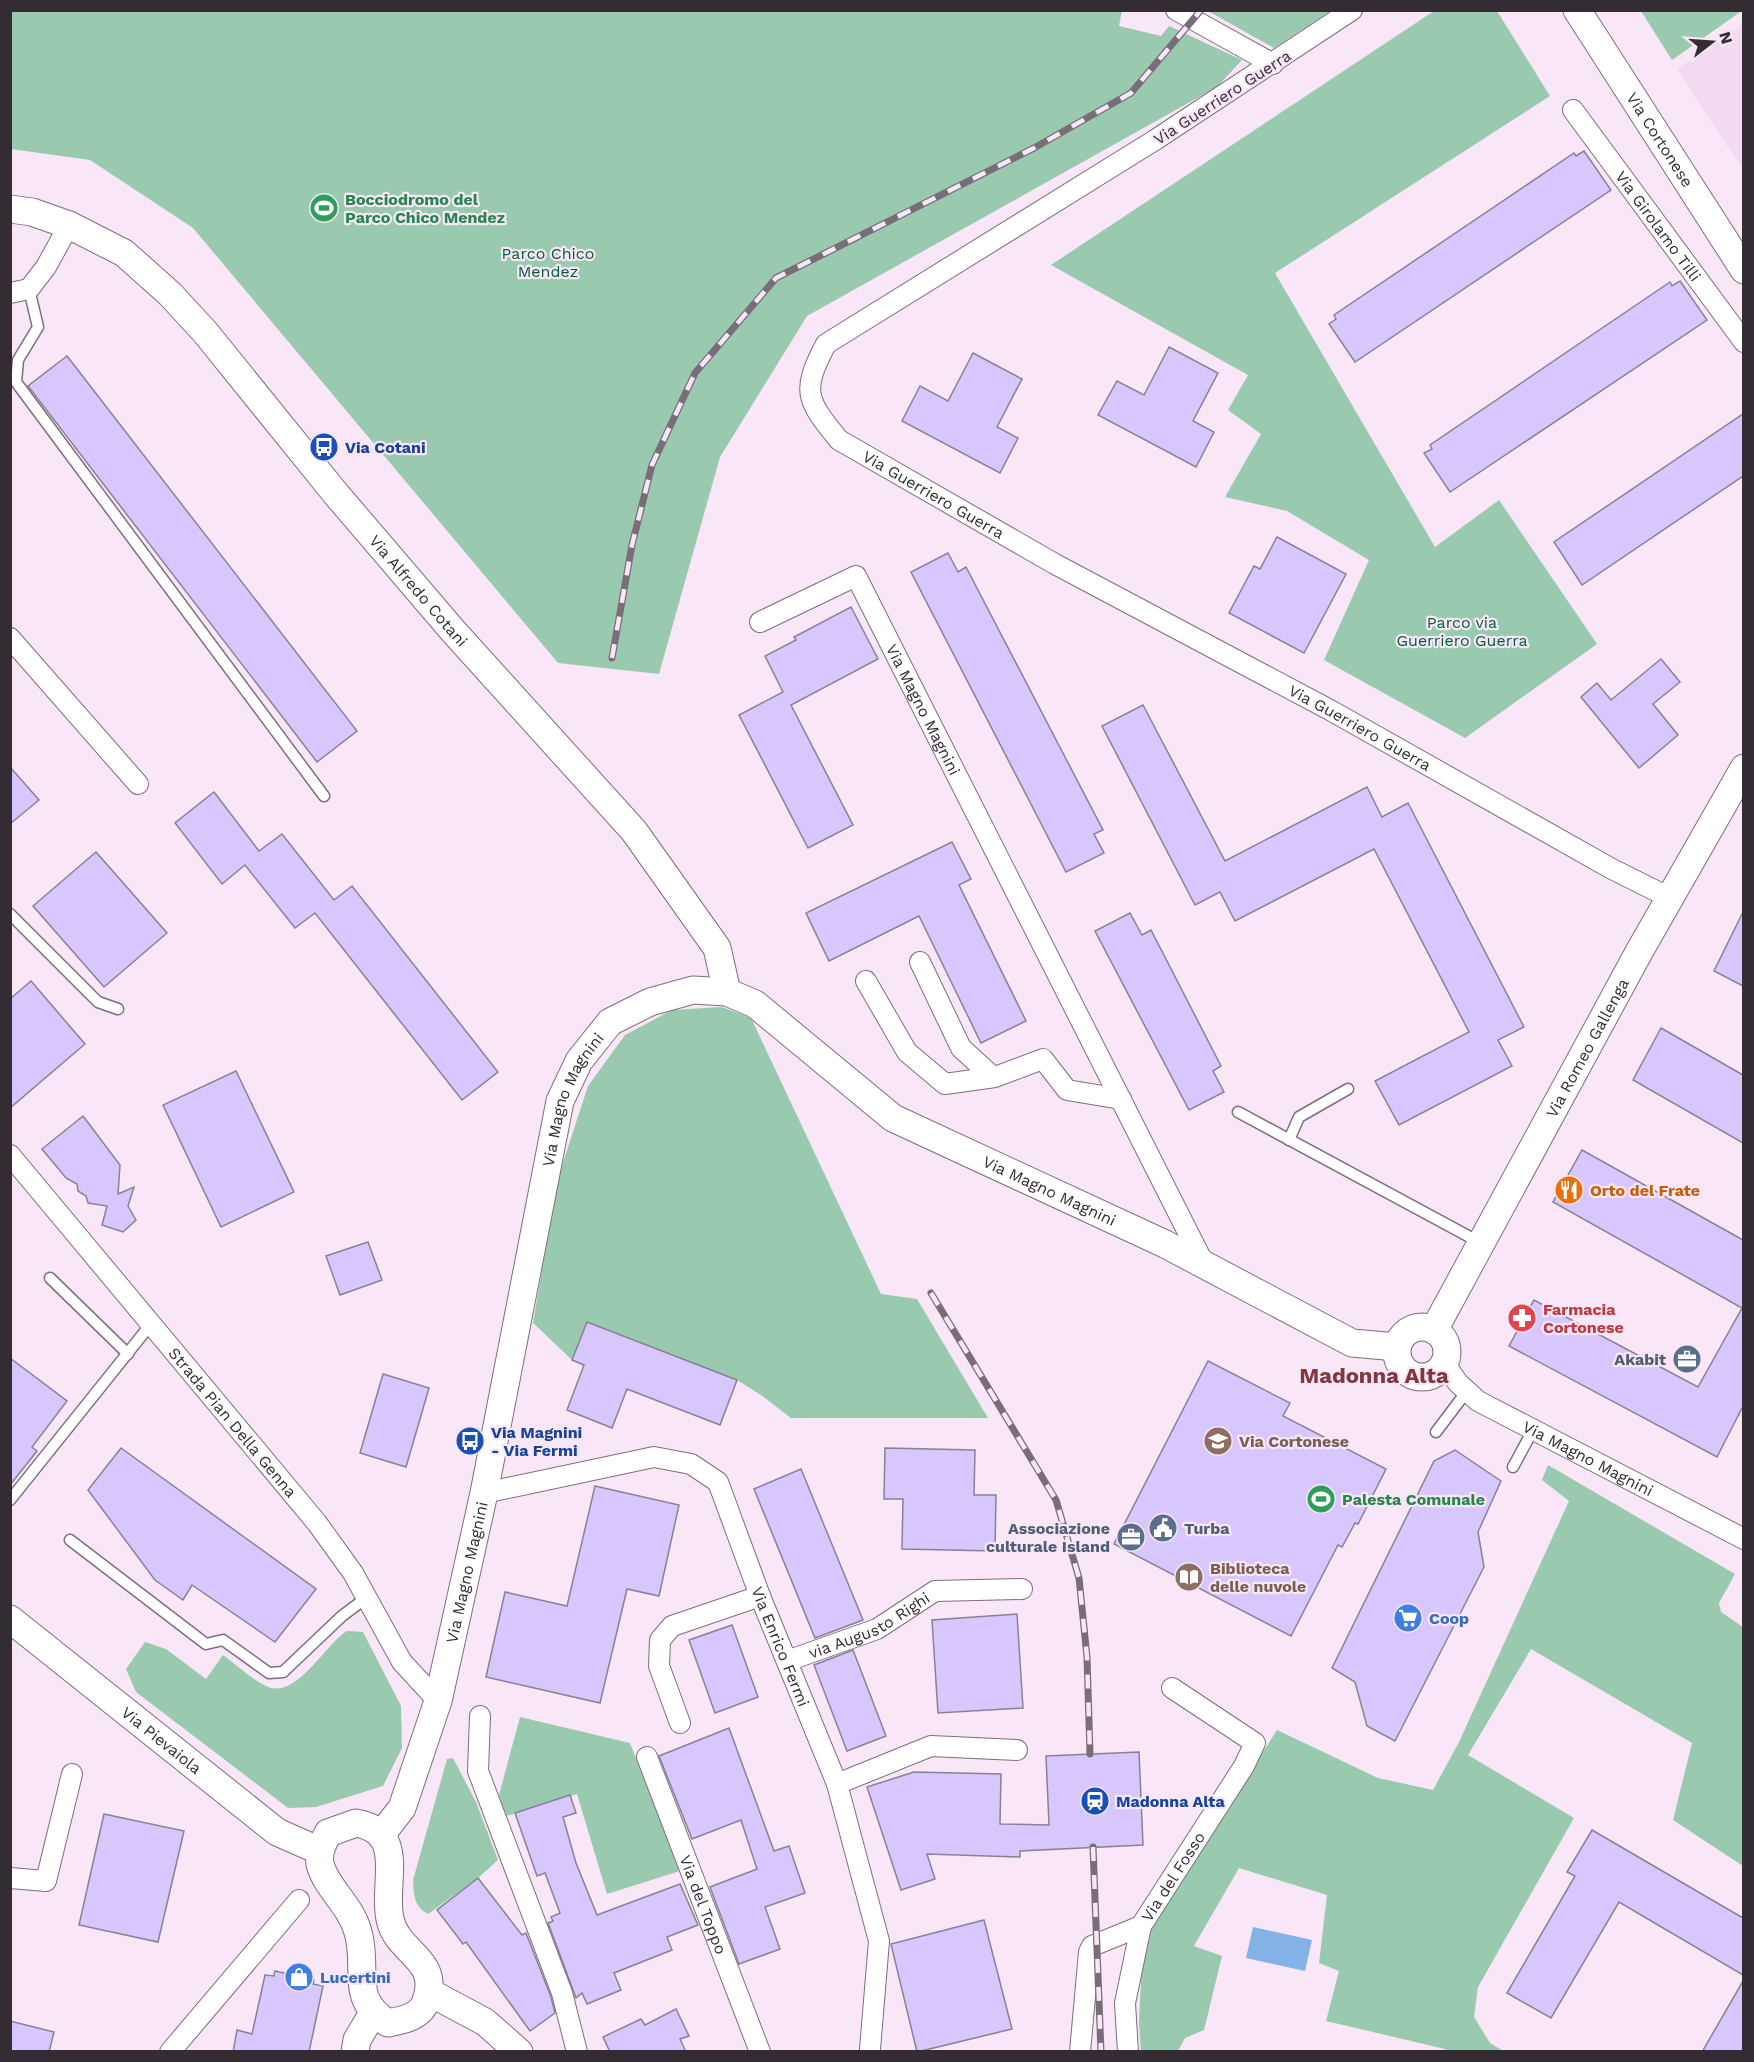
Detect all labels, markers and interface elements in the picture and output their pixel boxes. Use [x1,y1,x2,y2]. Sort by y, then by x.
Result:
north arrow [1682,12,1742,72]
text: N [1715,29,1737,46]
street label: Via Guerriero Guerra [1150,46,1295,149]
street label: Via Cortonese [1622,89,1697,191]
street label: Via Girolamo Tilli [1611,167,1705,285]
place label: Bocciodromo del Parco Chico Mendez [345,190,505,227]
sports icon: Bocciodromo del Parco Chico Mendez [308,192,340,224]
park label: Parco Chico Mendez [502,244,594,281]
bus stop icon: Via Cotani [308,431,340,463]
place label: Via Cotani [345,438,426,457]
street label: Via Guerriero Guerra [859,447,1008,543]
street label: Via Alfredo Cotani [365,531,472,651]
park label: Parco via Guerriero Guerra [1396,613,1528,650]
street label: Via Magno Magnini [882,641,964,778]
street label: Via Guerriero Guerra [1285,681,1434,775]
street label: Via Romeo Gallenga [1542,975,1633,1121]
street label: Via Magno Magnini [538,1029,608,1168]
street label: Via Magno Magnini [980,1152,1119,1230]
restaurant icon: Orto del Frate [1553,1174,1585,1206]
place label: Orto del Frate [1590,1181,1700,1200]
place label: Farmacia Cortonese [1543,1300,1624,1337]
pharmacy icon: Farmacia Cortonese [1506,1302,1538,1334]
office icon: Akabit [1671,1343,1703,1375]
street label: Strada Pian Della Genna [165,1344,301,1501]
place label: Akabit [1614,1350,1666,1369]
district label: Madonna Alta [1299,1363,1449,1388]
street label: Via Magno Magnini [1519,1417,1656,1500]
place label: Via Magnini - Via Fermi [491,1423,582,1460]
bus stop icon: Via Magnini - Via Fermi [454,1425,486,1457]
school or university icon: Via Cortonese [1202,1425,1234,1457]
place label: Via Cortonese [1239,1432,1349,1451]
sports icon: Palesta Comunale [1305,1483,1337,1515]
place label: Palesta Comunale [1342,1490,1485,1509]
street label: Via Magno Magnini [442,1500,492,1645]
public building icon: Turba [1147,1512,1179,1544]
place label: Associazione culturale Island [986,1519,1110,1556]
place label: Turba [1184,1519,1230,1538]
office icon: Associazione culturale Island [1115,1521,1147,1553]
place label: Biblioteca delle nuvole [1210,1559,1306,1596]
library icon: Biblioteca delle nuvole [1173,1561,1205,1593]
street label: Via Enrico Fermi [747,1584,813,1710]
street label: via Augusto Righi [806,1588,933,1662]
supermarket icon: Coop [1392,1602,1424,1634]
place label: Coop [1429,1609,1469,1628]
street label: Via Pievaiola [118,1703,205,1778]
station icon: Madonna Alta [1079,1785,1111,1817]
place label: Madonna Alta [1116,1792,1225,1811]
street label: Via del Fosso [1138,1828,1209,1925]
street label: Via del Toppo [675,1852,731,1957]
shop icon: Lucertini [283,1961,315,1993]
place label: Lucertini [320,1968,391,1987]

